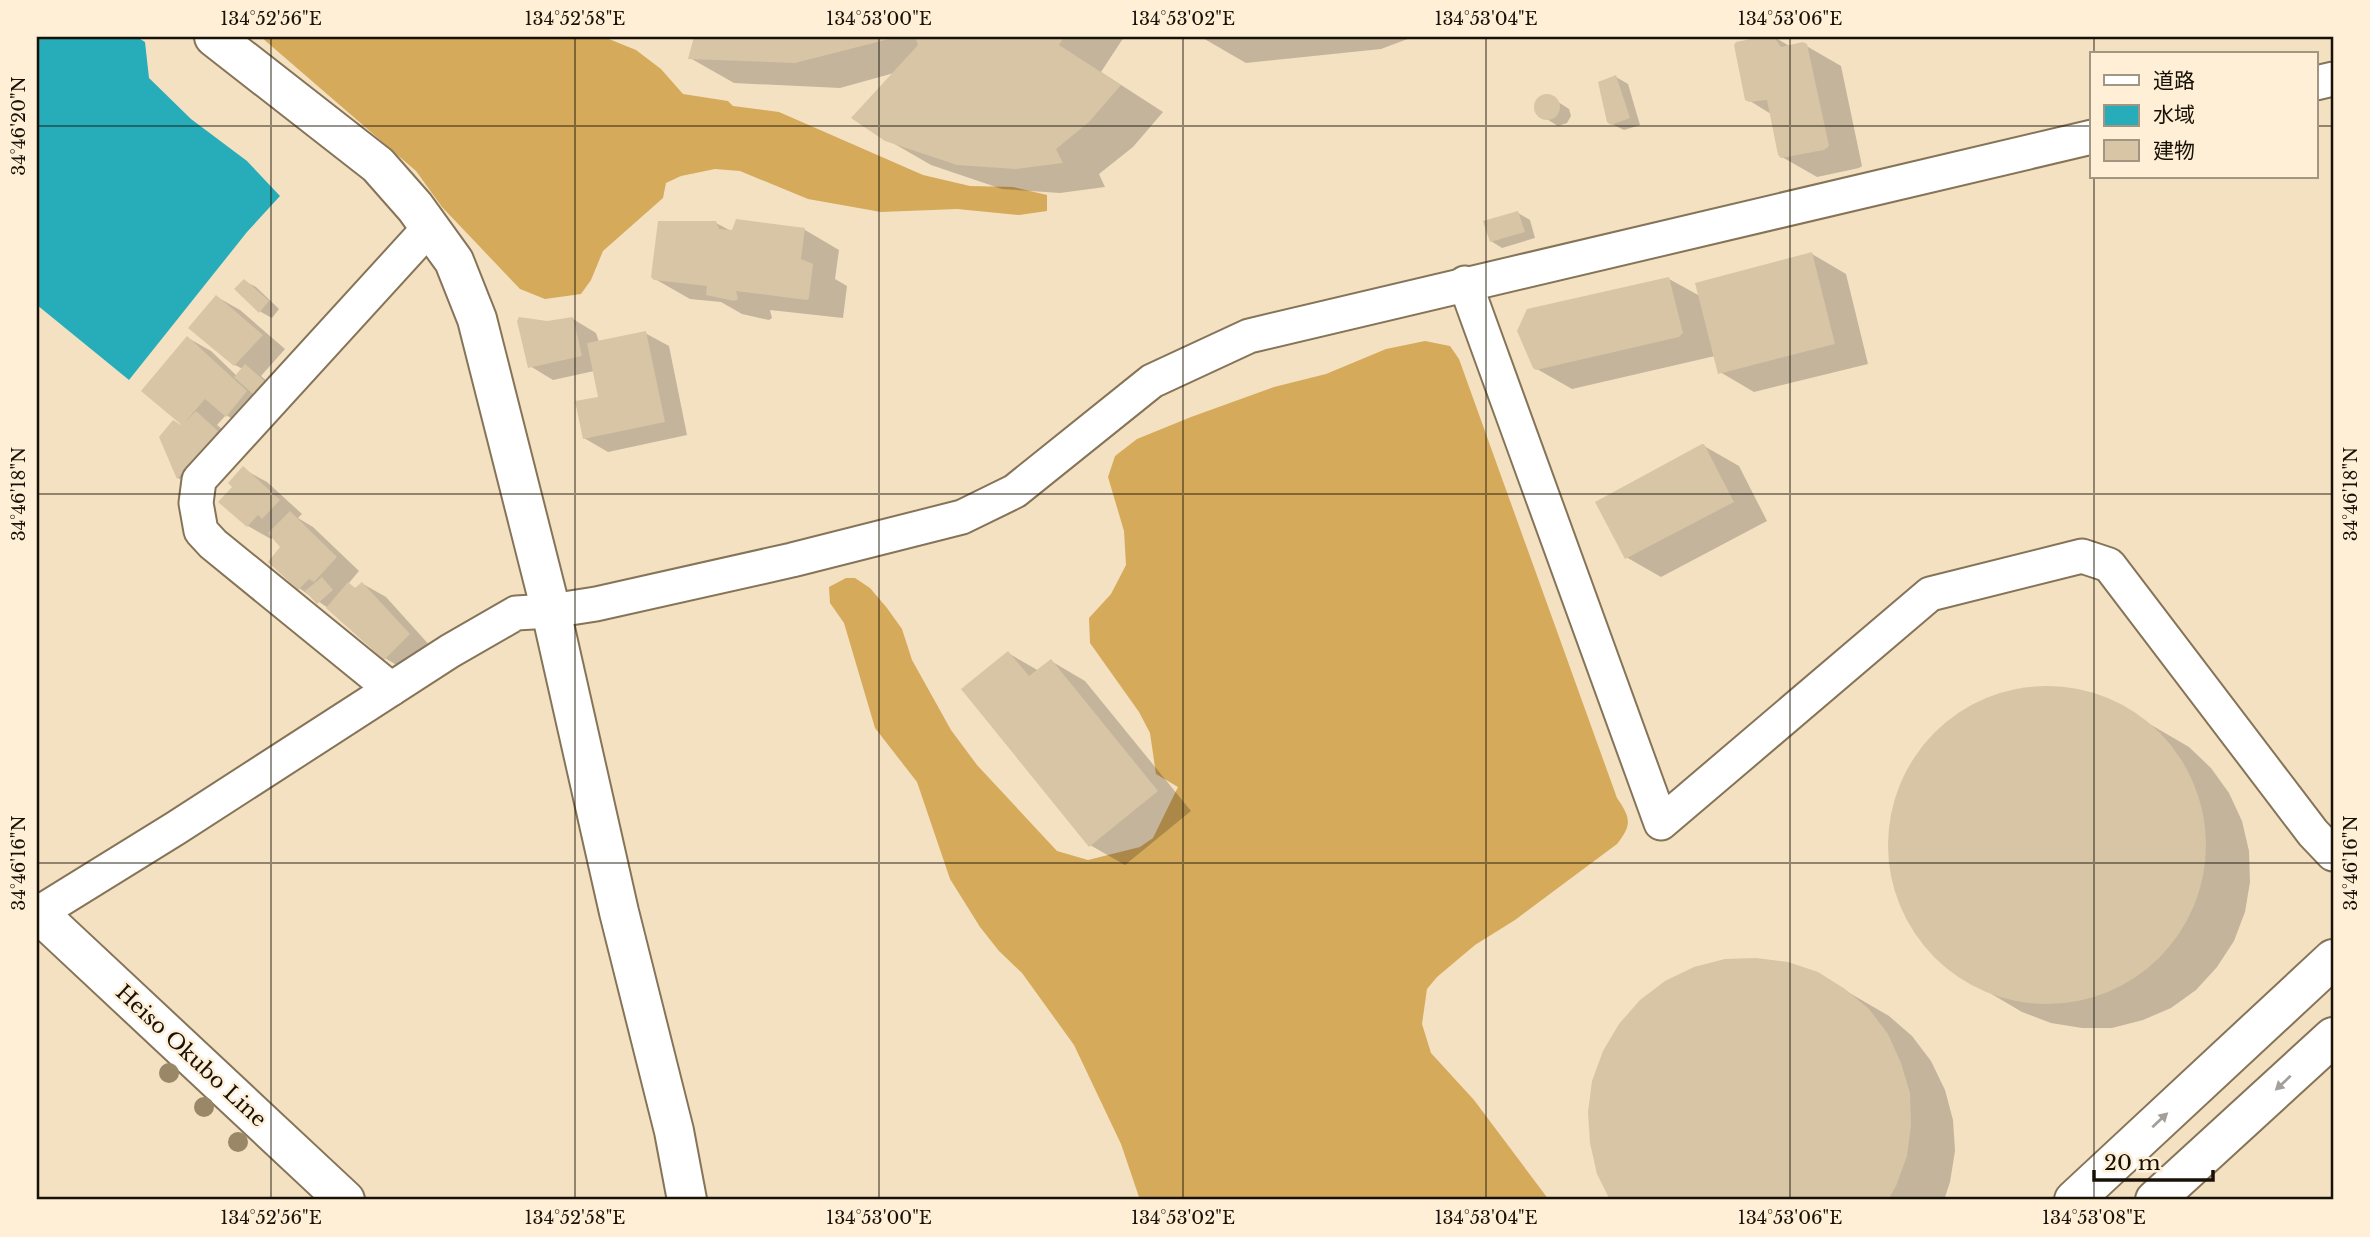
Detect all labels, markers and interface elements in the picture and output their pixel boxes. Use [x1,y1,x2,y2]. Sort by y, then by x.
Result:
text: 134°52'56"E [220,8,322,30]
text: 134°52'58"E [525,8,625,30]
text: 134°53'00"E [826,8,932,30]
text: 134°53'02"E [1131,8,1235,30]
text: 134°53'04"E [1434,8,1538,30]
text: 134°53'06"E [1738,8,1842,30]
legend [2090,52,2318,178]
text: 道路 [2153,68,2195,94]
text: 34°46'20"N [8,76,30,176]
text: 水域 [2153,102,2195,128]
text: 建物 [2153,138,2195,164]
text: 34°46'18"N [8,447,30,541]
text: 34°46'18"N [2340,447,2362,541]
text: 34°46'16"N [8,815,30,911]
text: 34°46'16"N [2340,815,2362,911]
street label: Heiso Okubo Line [110,979,272,1133]
one-way arrow [2274,1075,2292,1091]
one-way arrow [2151,1113,2168,1129]
scale bar [2094,1139,2212,1183]
text: 20 m [2104,1150,2161,1176]
text: 134°52'56"E [220,1207,322,1229]
text: 134°52'58"E [525,1207,625,1229]
text: 134°53'00"E [826,1207,932,1229]
text: 134°53'02"E [1131,1207,1235,1229]
text: 134°53'04"E [1434,1207,1538,1229]
text: 134°53'06"E [1738,1207,1842,1229]
text: 134°53'08"E [2042,1207,2146,1229]

